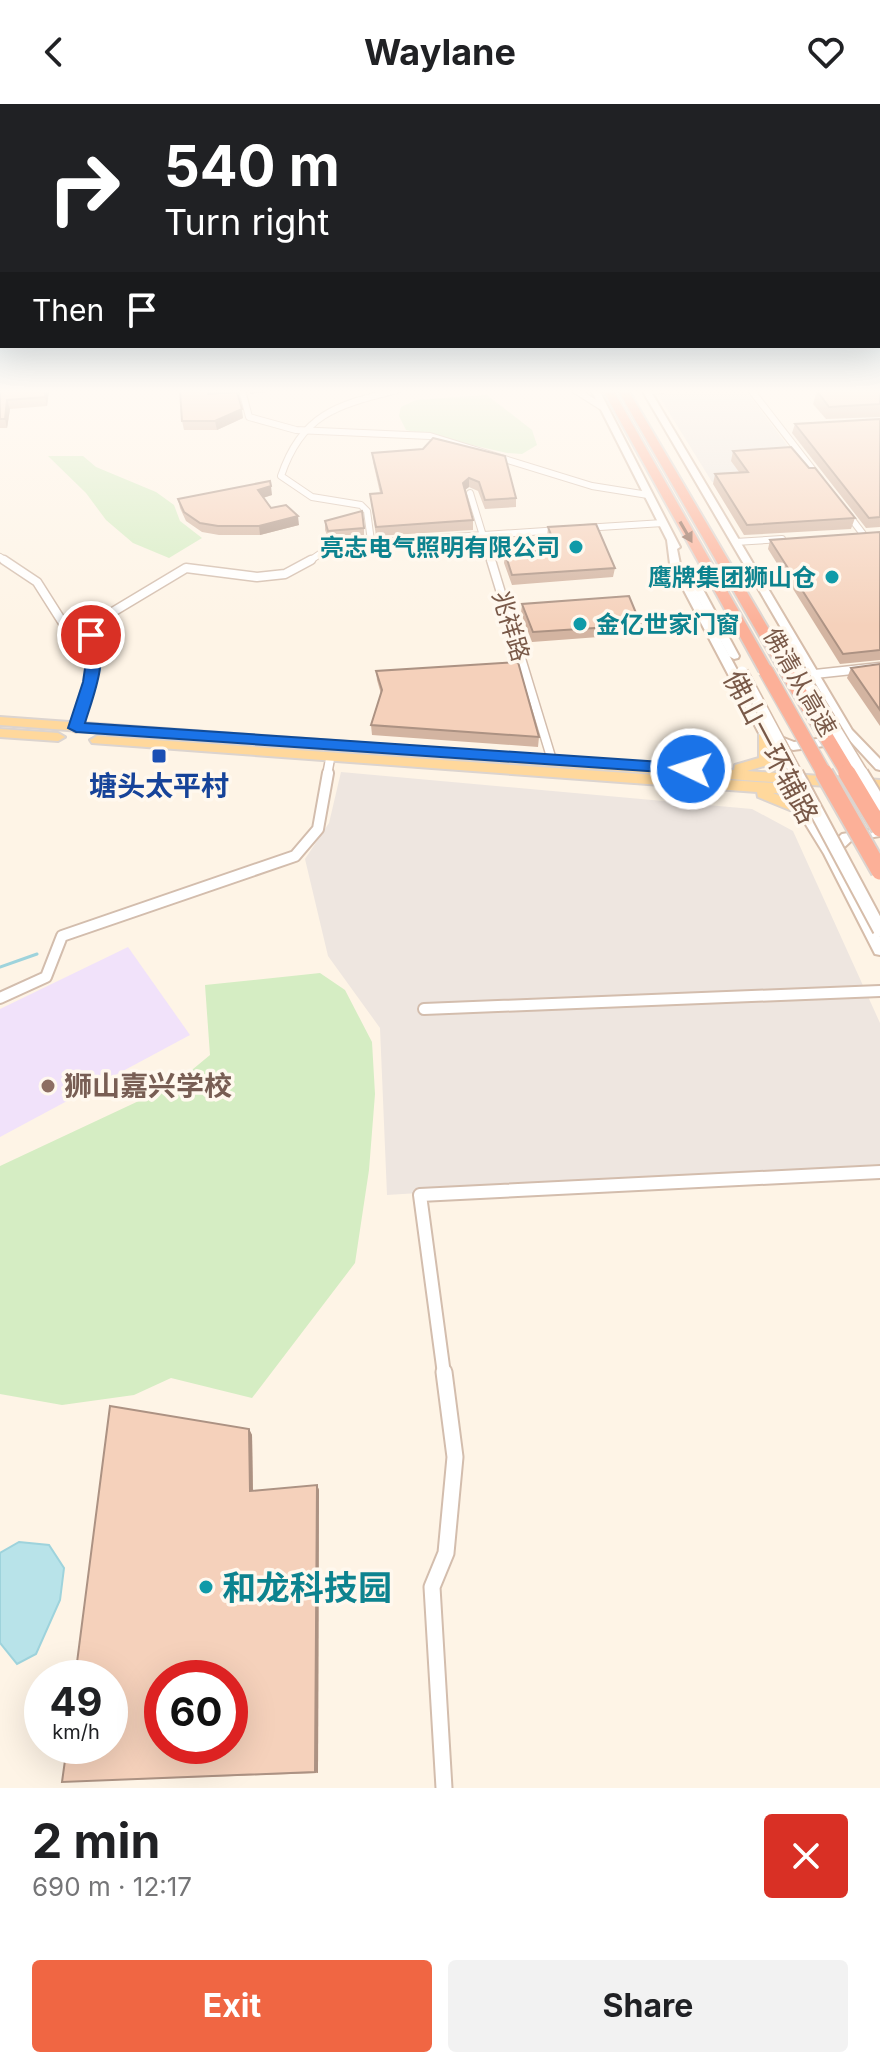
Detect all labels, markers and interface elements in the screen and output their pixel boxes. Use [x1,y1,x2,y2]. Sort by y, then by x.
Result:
icon: back [32,30,76,74]
text: Waylane [364,30,516,74]
icon: heart [804,30,848,74]
text: 540 m [164,132,340,200]
icon: right [32,136,136,240]
text: Turn right [164,200,329,244]
icon: arrive [120,288,164,332]
text: Then [32,292,104,328]
one-way arrow [679,521,693,543]
place label: 亮志电气照明有限公司 [320,533,560,562]
marker: 亮志电气照明有限公司 [567,538,585,556]
place label: 鹰牌集团狮山仓 [648,563,816,592]
marker: 鹰牌集团狮山仓 [823,568,841,586]
street label: 兆祥路 [487,587,535,665]
pin [57,601,125,669]
place label: 金亿世家门窗 [596,610,740,639]
icon: arrive [69,613,113,657]
marker: 金亿世家门窗 [571,615,589,633]
street label: 佛清从高速 [757,623,843,741]
street label: 佛山一环辅路 [717,665,825,829]
position arrow [649,727,733,811]
marker: 塘头太平村 [150,747,168,765]
place label: 塘头太平村 [89,769,229,803]
place label: 狮山嘉兴学校 [64,1069,232,1103]
marker: 狮山嘉兴学校 [39,1077,57,1095]
place label: 和龙科技园 [222,1567,392,1608]
marker: 和龙科技园 [197,1578,215,1596]
speed limit sign: 60 [144,1660,248,1764]
text: 49 [49,1677,103,1726]
text: km/h [52,1720,100,1744]
text: 2 min [32,1811,160,1870]
button: close [764,1814,848,1898]
text: 690 m · 12:17 [32,1871,192,1902]
button: Exit [32,1960,432,2052]
button: Share [448,1960,848,2052]

